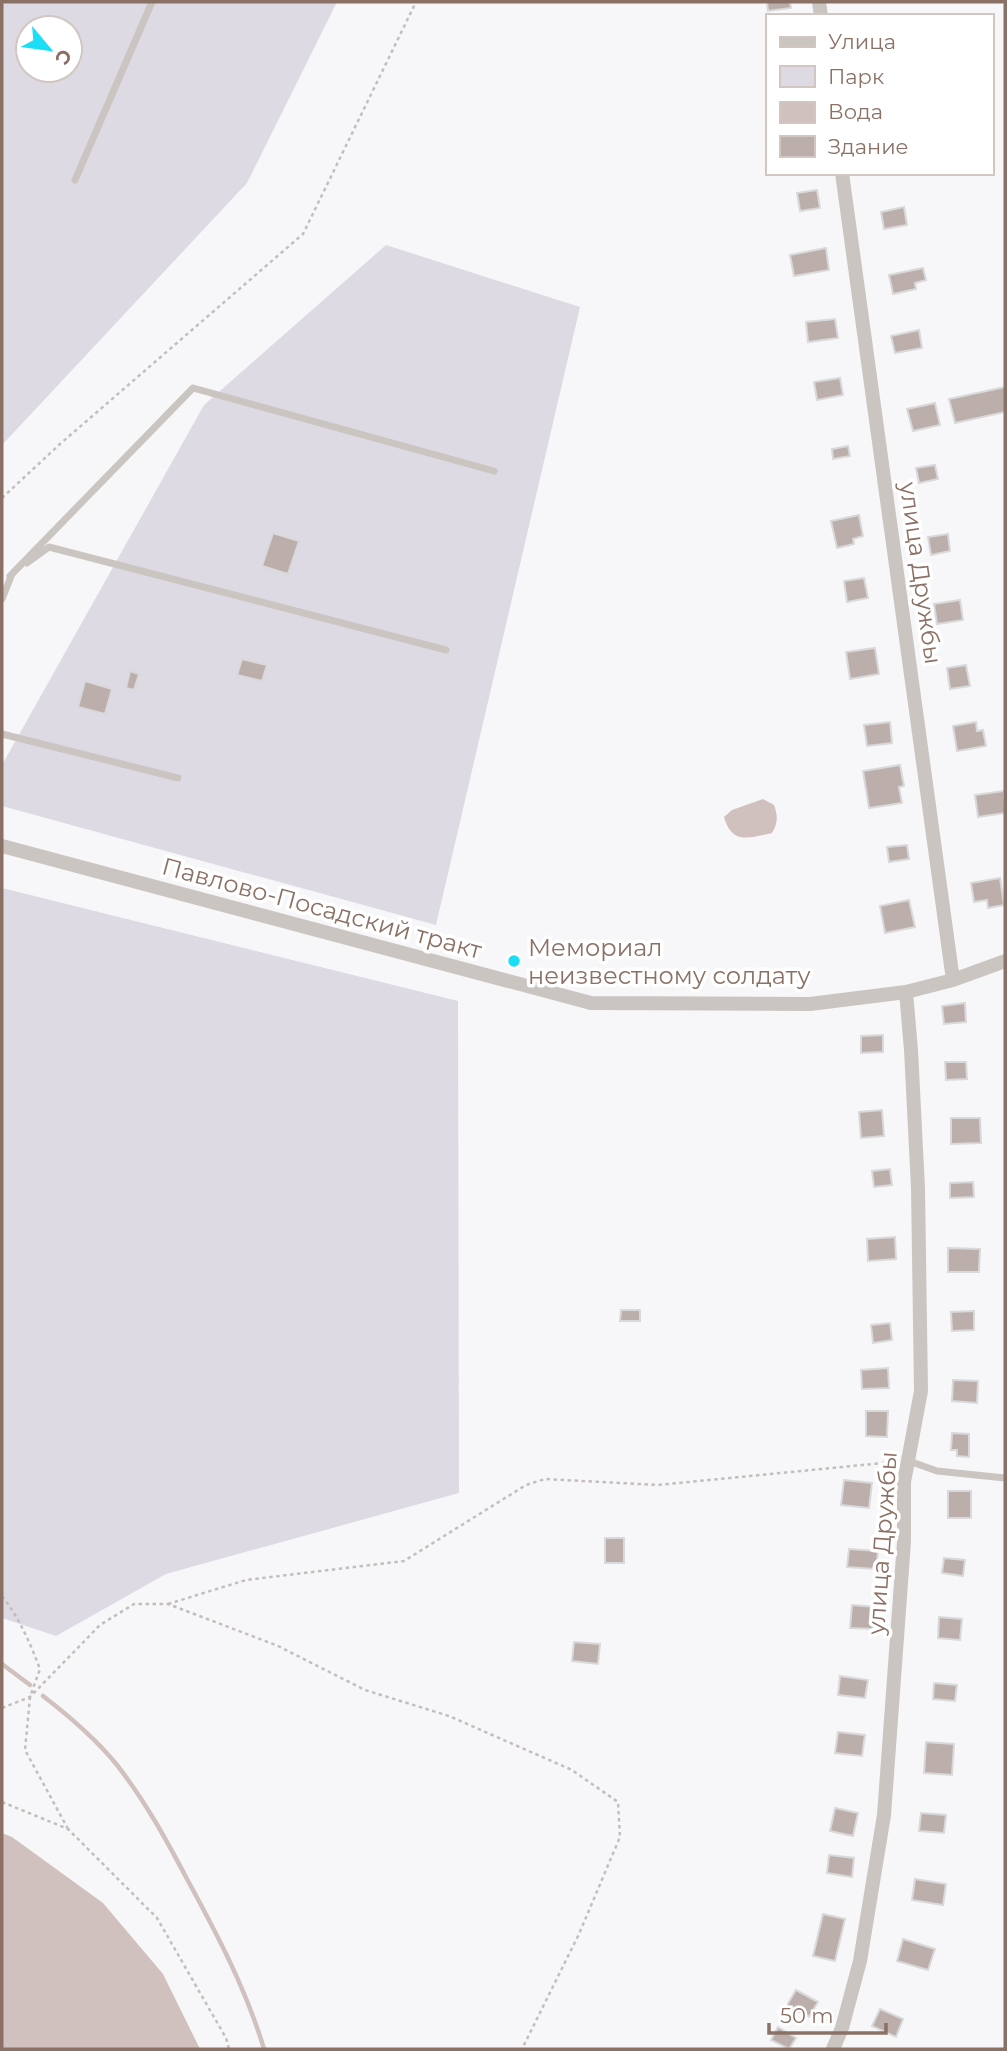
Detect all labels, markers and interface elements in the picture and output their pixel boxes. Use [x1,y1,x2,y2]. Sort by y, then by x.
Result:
north arrow [14,14,84,84]
legend [766,14,993,175]
text: Улица [828,29,896,54]
text: С [50,45,77,69]
text: Парк [828,64,884,89]
text: Вода [828,99,883,124]
text: Здание [828,134,909,159]
street label: улица Дружбы [894,479,948,666]
street label: Павлово-Посадский тракт [159,851,486,965]
place label: Мемориал неизвестному солдату [528,933,811,990]
marker: Мемориал неизвестному солдату [506,953,522,969]
street label: улица Дружбы [861,1450,903,1637]
scale bar [769,1992,886,2036]
text: 50 m [780,2003,834,2028]

